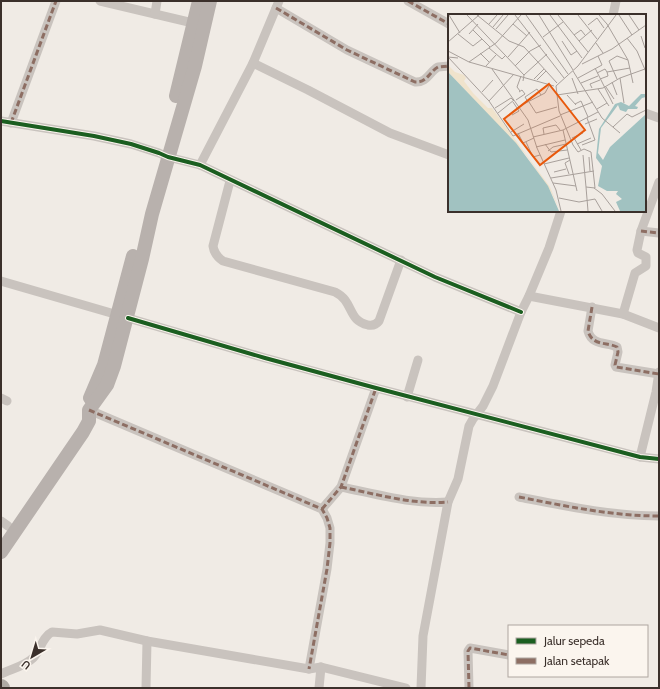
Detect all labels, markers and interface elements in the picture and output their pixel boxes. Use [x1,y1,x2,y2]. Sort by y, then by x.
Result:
inset map [448,14,646,212]
legend [508,625,648,677]
text: Jalur sepeda [543,633,605,648]
north arrow [12,637,52,677]
text: Jalan setapak [543,653,610,668]
text: U [18,657,33,673]

